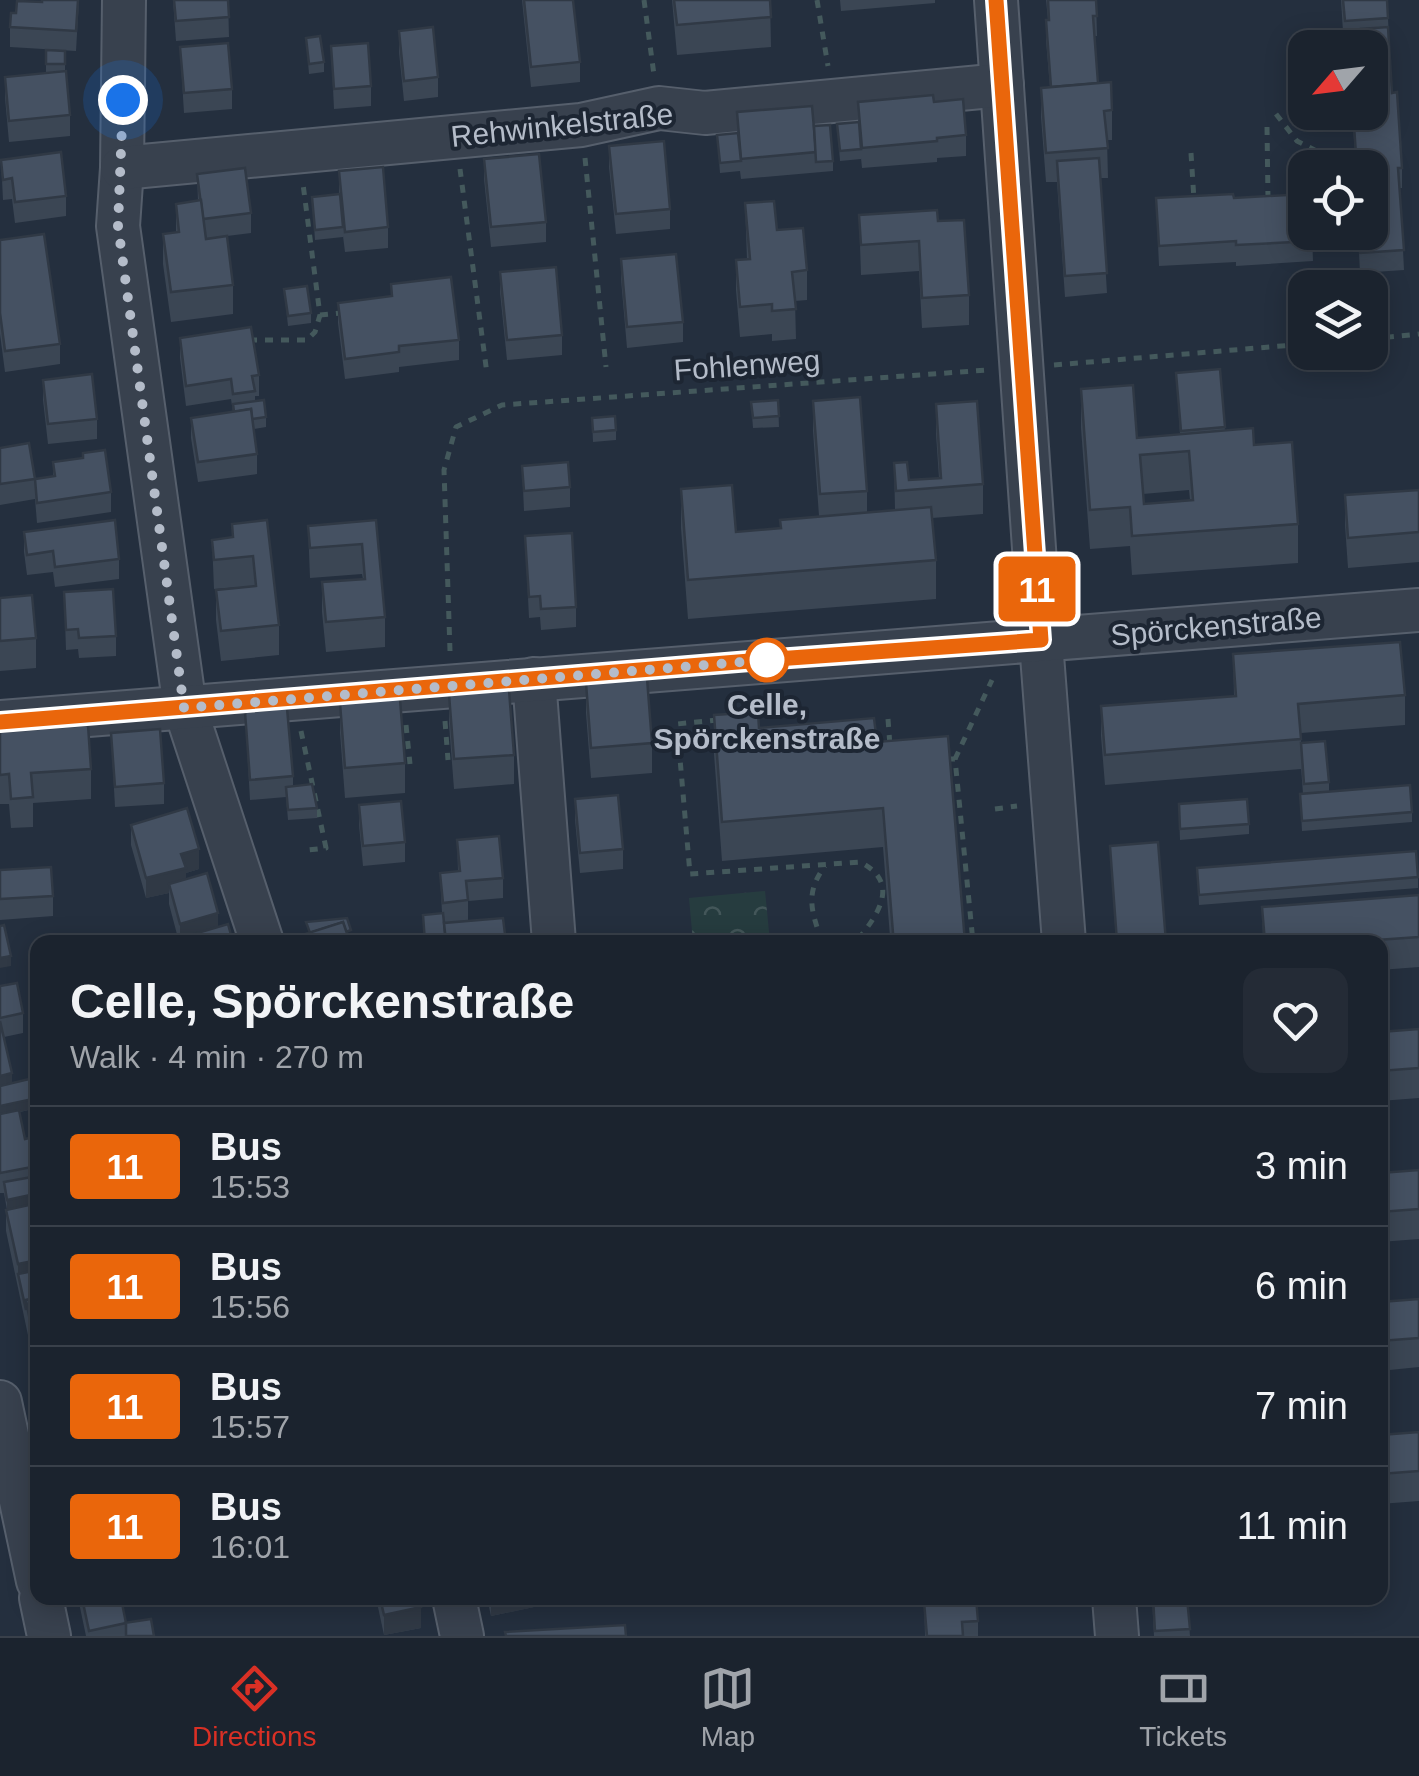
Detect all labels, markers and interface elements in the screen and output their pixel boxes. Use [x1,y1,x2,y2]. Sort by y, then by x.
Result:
north arrow [1288,30,1388,130]
map controls [1288,30,1388,370]
your location [98,75,148,125]
street label: Rehwinkelstraße [449,97,675,153]
button: locate [1288,150,1388,250]
button: layers [1288,270,1388,370]
street label: Fohlenweg [673,343,821,387]
line badge: 11 [992,556,1082,622]
text: 11 [1019,570,1056,609]
street label: Spörckenstraße [1109,600,1323,652]
marker: Celle, Spörckenstraße [746,639,788,681]
place label: Celle, Spörckenstraße [654,688,880,755]
button: heart [1243,968,1348,1073]
text: Celle, Spörckenstraße [70,975,574,1028]
text: Walk · 4 min · 270 m [70,1039,364,1075]
text: Bus [210,1126,282,1168]
text: 3 min [1255,1145,1348,1187]
text: 11 [107,1147,144,1186]
text: 15:53 [210,1169,290,1205]
text: Bus [210,1246,282,1288]
text: 6 min [1255,1265,1348,1307]
text: 11 [107,1267,144,1306]
text: 15:56 [210,1289,290,1325]
text: Bus [210,1366,282,1408]
text: 7 min [1255,1385,1348,1427]
text: 11 [107,1387,144,1426]
text: 15:57 [210,1409,290,1445]
text: Bus [210,1486,282,1528]
text: 11 min [1237,1505,1348,1547]
text: 11 [107,1507,144,1546]
text: 16:01 [210,1529,290,1565]
tab: Directions [192,1661,316,1753]
tab: Map [700,1661,755,1753]
tab: Tickets [1139,1661,1227,1753]

